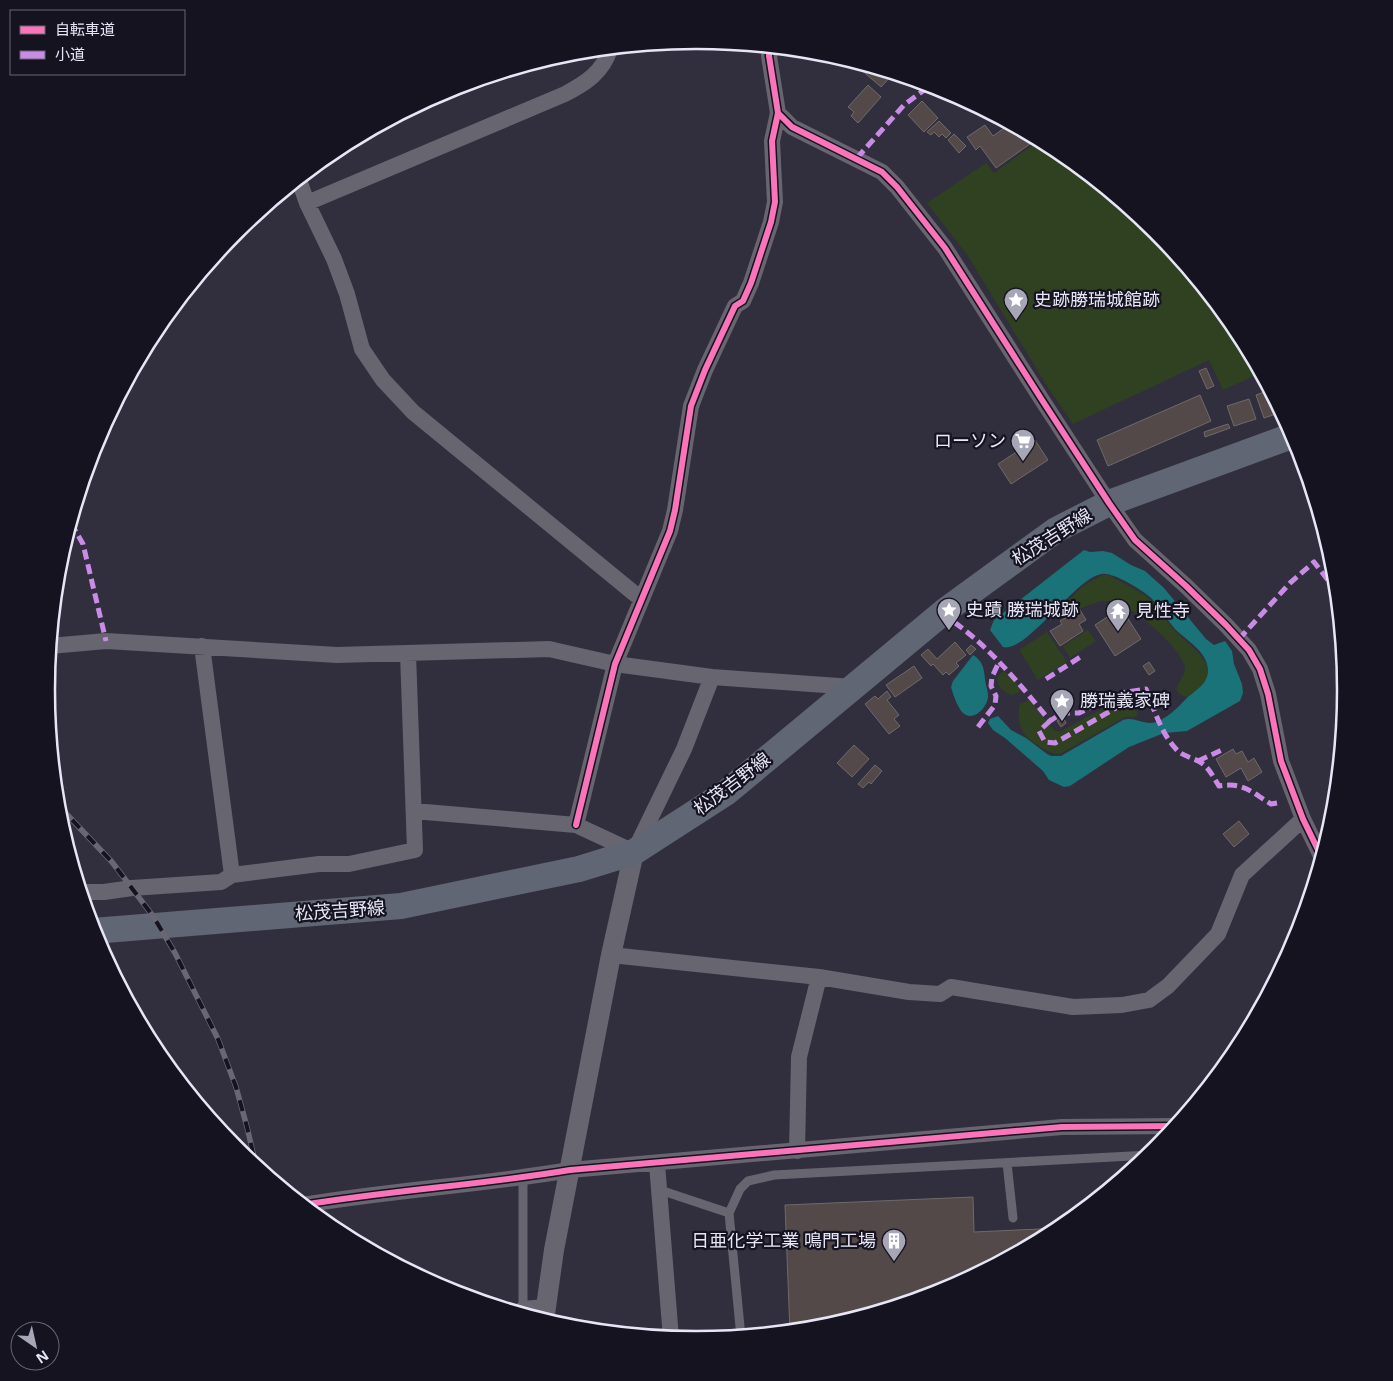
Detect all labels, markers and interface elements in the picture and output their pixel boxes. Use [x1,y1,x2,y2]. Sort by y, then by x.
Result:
legend [10,10,185,75]
text: 自転車道 [55,19,115,39]
text: 小道 [55,44,85,64]
place icon: 史跡勝瑞城館跡 [1003,287,1029,321]
place label: 史跡勝瑞城館跡 [1034,287,1160,311]
place label: ローソン [934,428,1006,452]
supermarket icon: ローソン [1010,428,1036,462]
street label: 松茂吉野線 [1007,502,1096,570]
place icon: 史蹟 勝瑞城跡 [936,597,962,631]
place label: 史蹟 勝瑞城跡 [966,597,1079,621]
temple icon: 見性寺 [1105,598,1131,632]
place label: 見性寺 [1136,598,1190,622]
place icon: 勝瑞義家碑 [1049,688,1075,722]
place label: 勝瑞義家碑 [1080,688,1170,712]
street label: 松茂吉野線 [688,747,775,820]
street label: 松茂吉野線 [294,895,386,925]
place label: 日亜化学工業 鳴門工場 [691,1228,876,1252]
building icon: 日亜化学工業 鳴門工場 [881,1228,907,1262]
north arrow [10,1321,60,1371]
text: N [33,1346,53,1368]

